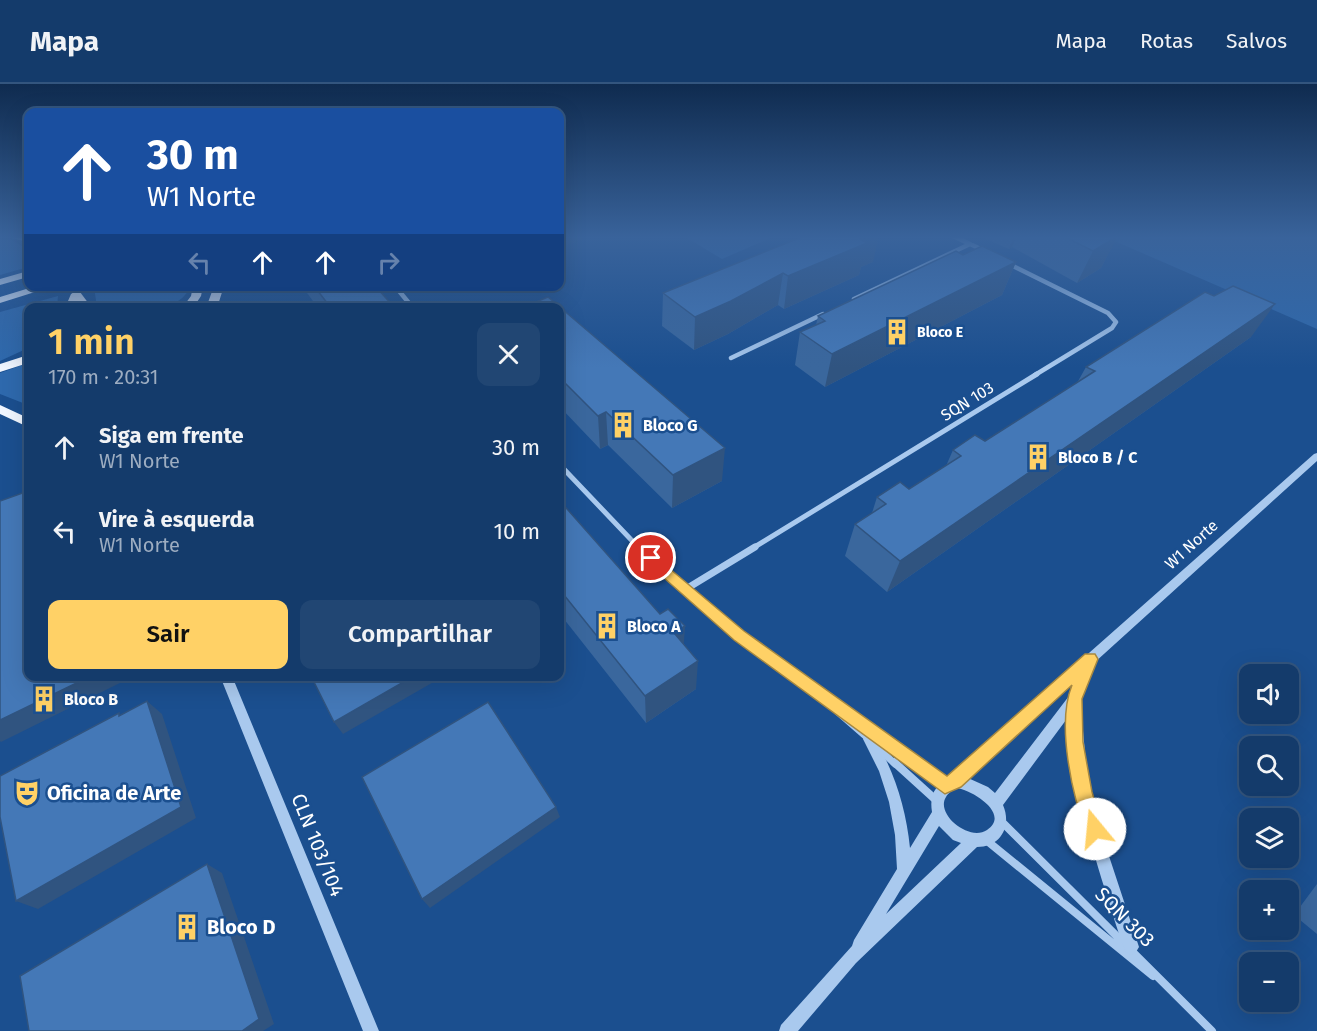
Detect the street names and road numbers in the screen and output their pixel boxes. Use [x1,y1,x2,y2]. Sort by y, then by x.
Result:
street label: SQN 103 [937,378,997,425]
street label: W1 Norte [1161,516,1222,573]
street label: CLN 103/104 [286,790,350,900]
street label: SQN 303 [1090,882,1160,952]

